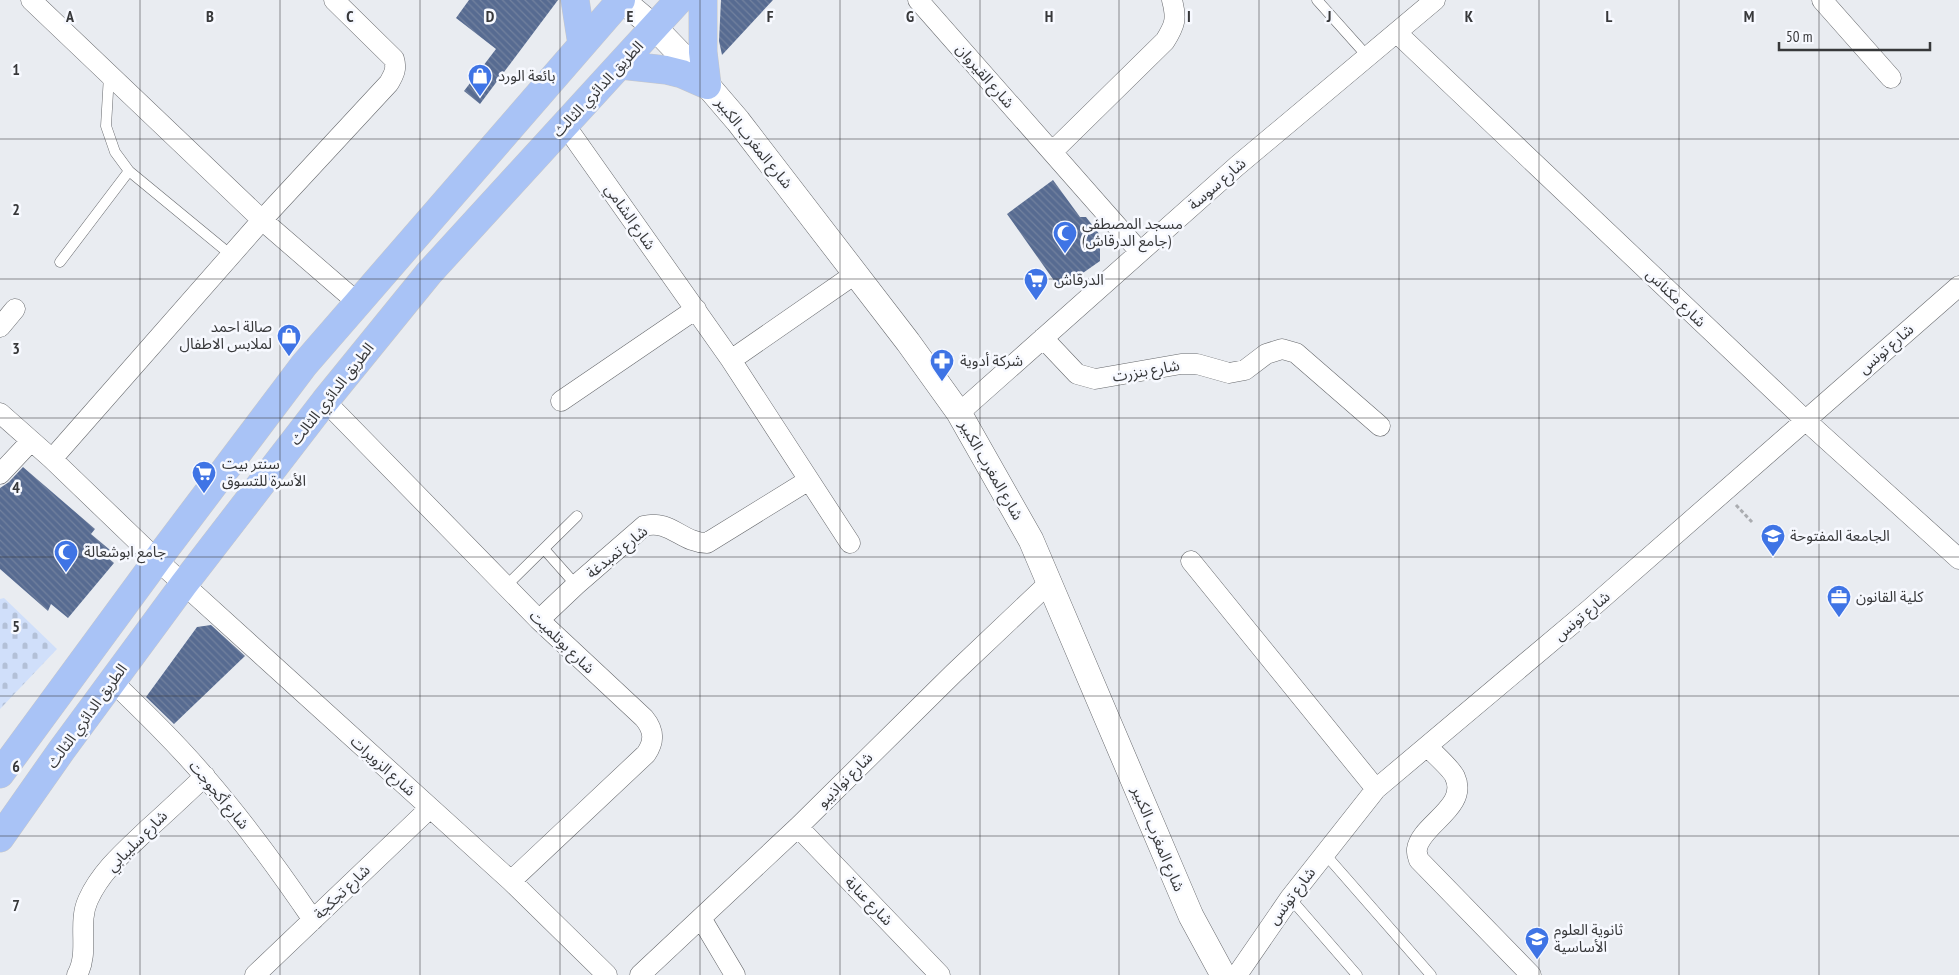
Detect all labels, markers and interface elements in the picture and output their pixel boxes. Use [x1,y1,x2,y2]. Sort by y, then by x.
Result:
text: A [65,6,75,26]
text: B [206,6,214,26]
text: C [346,6,354,26]
text: D [486,6,495,26]
text: E [627,6,634,26]
text: F [767,6,774,26]
text: G [906,6,914,26]
text: H [1045,6,1053,26]
text: I [1187,6,1191,26]
text: J [1326,6,1331,26]
text: K [1465,6,1474,26]
text: L [1606,6,1613,26]
text: M [1744,6,1754,26]
scale bar [1779,20,1930,52]
text: 50 m [1786,27,1812,46]
street label: الطريق الدائري الثالث [548,37,649,142]
street label: شارع القيروان [950,39,1019,114]
text: 1 [12,59,20,79]
shop icon: بائعة الورد [467,63,493,97]
place label: بائعة الورد [498,66,555,85]
street label: شارع المغرب الكبير [709,92,797,194]
street label: شارع سوسة [1184,153,1252,216]
street label: شارع الشامي [598,180,660,255]
text: 2 [12,199,20,219]
place label: مسجد المصطفى (جامع الدرقاش) [1082,214,1183,253]
mosque icon: مسجد المصطفى (جامع الدرقاش) [1052,220,1078,254]
street label: شارع مكناس [1640,265,1710,333]
supermarket icon: الدرقاش [1023,267,1049,301]
place label: الدرقاش [1054,270,1104,289]
place label: صالة احمد لملابس الاطفال [180,317,272,353]
street label: شارع تونس [1854,319,1919,380]
shop icon: صالة احمد لملابس الاطفال [276,323,302,357]
text: 3 [12,338,20,358]
street label: الطريق الدائري الثالث [286,339,379,450]
pharmacy icon: شركة أدوية [929,348,955,382]
place label: شركة أدوية [960,351,1023,370]
street label: شارع بنزرت [1111,355,1182,389]
street label: شارع المغرب الكبير [952,416,1028,525]
place label: سنتر بيت الأسرة للتسوق [222,454,306,490]
supermarket icon: سنتر بيت الأسرة للتسوق [191,460,217,494]
text: 4 [12,477,20,497]
street label: شارع تمبدغة [582,521,653,584]
school or university icon: الجامعة المفتوحة [1760,523,1786,557]
place label: الجامعة المفتوحة [1790,526,1890,545]
mosque icon: جامع ابوشعالة [53,539,79,573]
place label: جامع ابوشعالة [84,542,166,564]
office icon: كلية القانون [1826,584,1852,618]
street label: شارع تونس [1550,587,1616,647]
place label: كلية القانون [1856,587,1924,606]
street label: شارع بوتلميت [524,606,599,680]
text: 5 [12,616,20,636]
street label: الطريق الدائري الثالث [42,660,133,773]
street label: شارع الزويرات [345,731,420,802]
street label: شارع نواذيبو [813,748,879,814]
text: 6 [12,756,20,776]
street label: شارع أكجوجت [183,756,254,835]
street label: شارع المغرب الكبير [1125,783,1189,896]
street label: شارع سليبابي [102,806,174,877]
street label: شارع تجكجة [310,860,376,925]
street label: شارع تونس [1264,863,1322,930]
street label: شارع عنابة [839,872,897,931]
text: 7 [12,895,20,915]
place label: ثانوية العلوم الأساسية [1554,920,1623,956]
school or university icon: ثانوية العلوم الأساسية [1524,926,1550,960]

